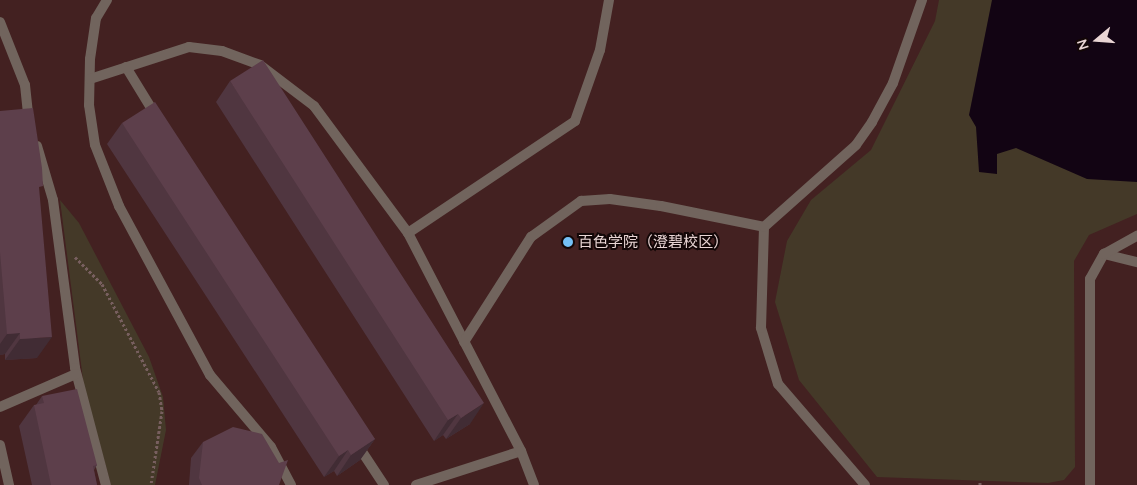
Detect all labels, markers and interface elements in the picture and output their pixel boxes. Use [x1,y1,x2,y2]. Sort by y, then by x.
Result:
north arrow [1072,15,1122,65]
text: N [1073,37,1093,52]
place label: 百色学院（澄碧校区） [578,233,728,251]
marker: 百色学院（澄碧校区） [562,236,574,248]

